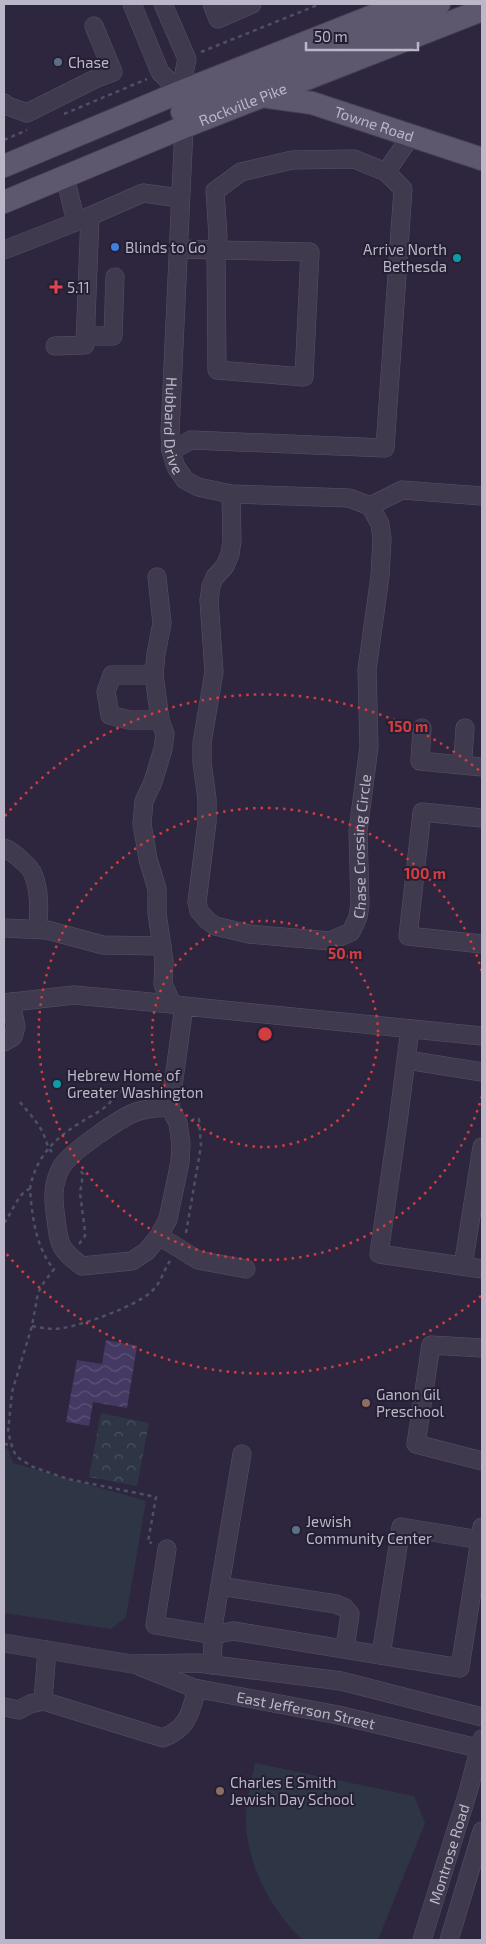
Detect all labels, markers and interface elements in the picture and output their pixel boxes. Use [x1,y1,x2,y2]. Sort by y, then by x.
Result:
scale bar [306,20,418,52]
text: 50 m [314,27,348,45]
place label: Chase [68,53,109,71]
marker: Chase [52,56,64,68]
street label: Rockville Pike [196,79,289,129]
street label: Towne Road [332,102,416,145]
place label: Blinds to Go [125,238,206,256]
place label: Arrive North Bethesda [363,240,447,275]
marker: Blinds to Go [109,241,121,253]
marker: Arrive North Bethesda [451,252,463,264]
place label: 5.11 [67,278,90,296]
marker: 5.11 [49,280,63,294]
street label: Hubbard Drive [161,377,187,478]
text: 150 m [388,717,428,735]
street label: Chase Crossing Circle [349,773,374,920]
text: 100 m [404,864,446,882]
text: 50 m [328,944,362,962]
centre of rings [256,1025,274,1043]
place label: Hebrew Home of Greater Washington [67,1066,204,1101]
marker: Hebrew Home of Greater Washington [51,1078,63,1090]
place label: Ganon Gil Preschool [376,1385,444,1420]
marker: Ganon Gil Preschool [360,1397,372,1409]
place label: Jewish Community Center [306,1512,432,1547]
marker: Jewish Community Center [290,1524,302,1536]
street label: East Jefferson Street [235,1687,377,1733]
place label: Charles E Smith Jewish Day School [230,1773,355,1808]
marker: Charles E Smith Jewish Day School [214,1785,226,1797]
street label: Montrose Road [425,1802,473,1906]

